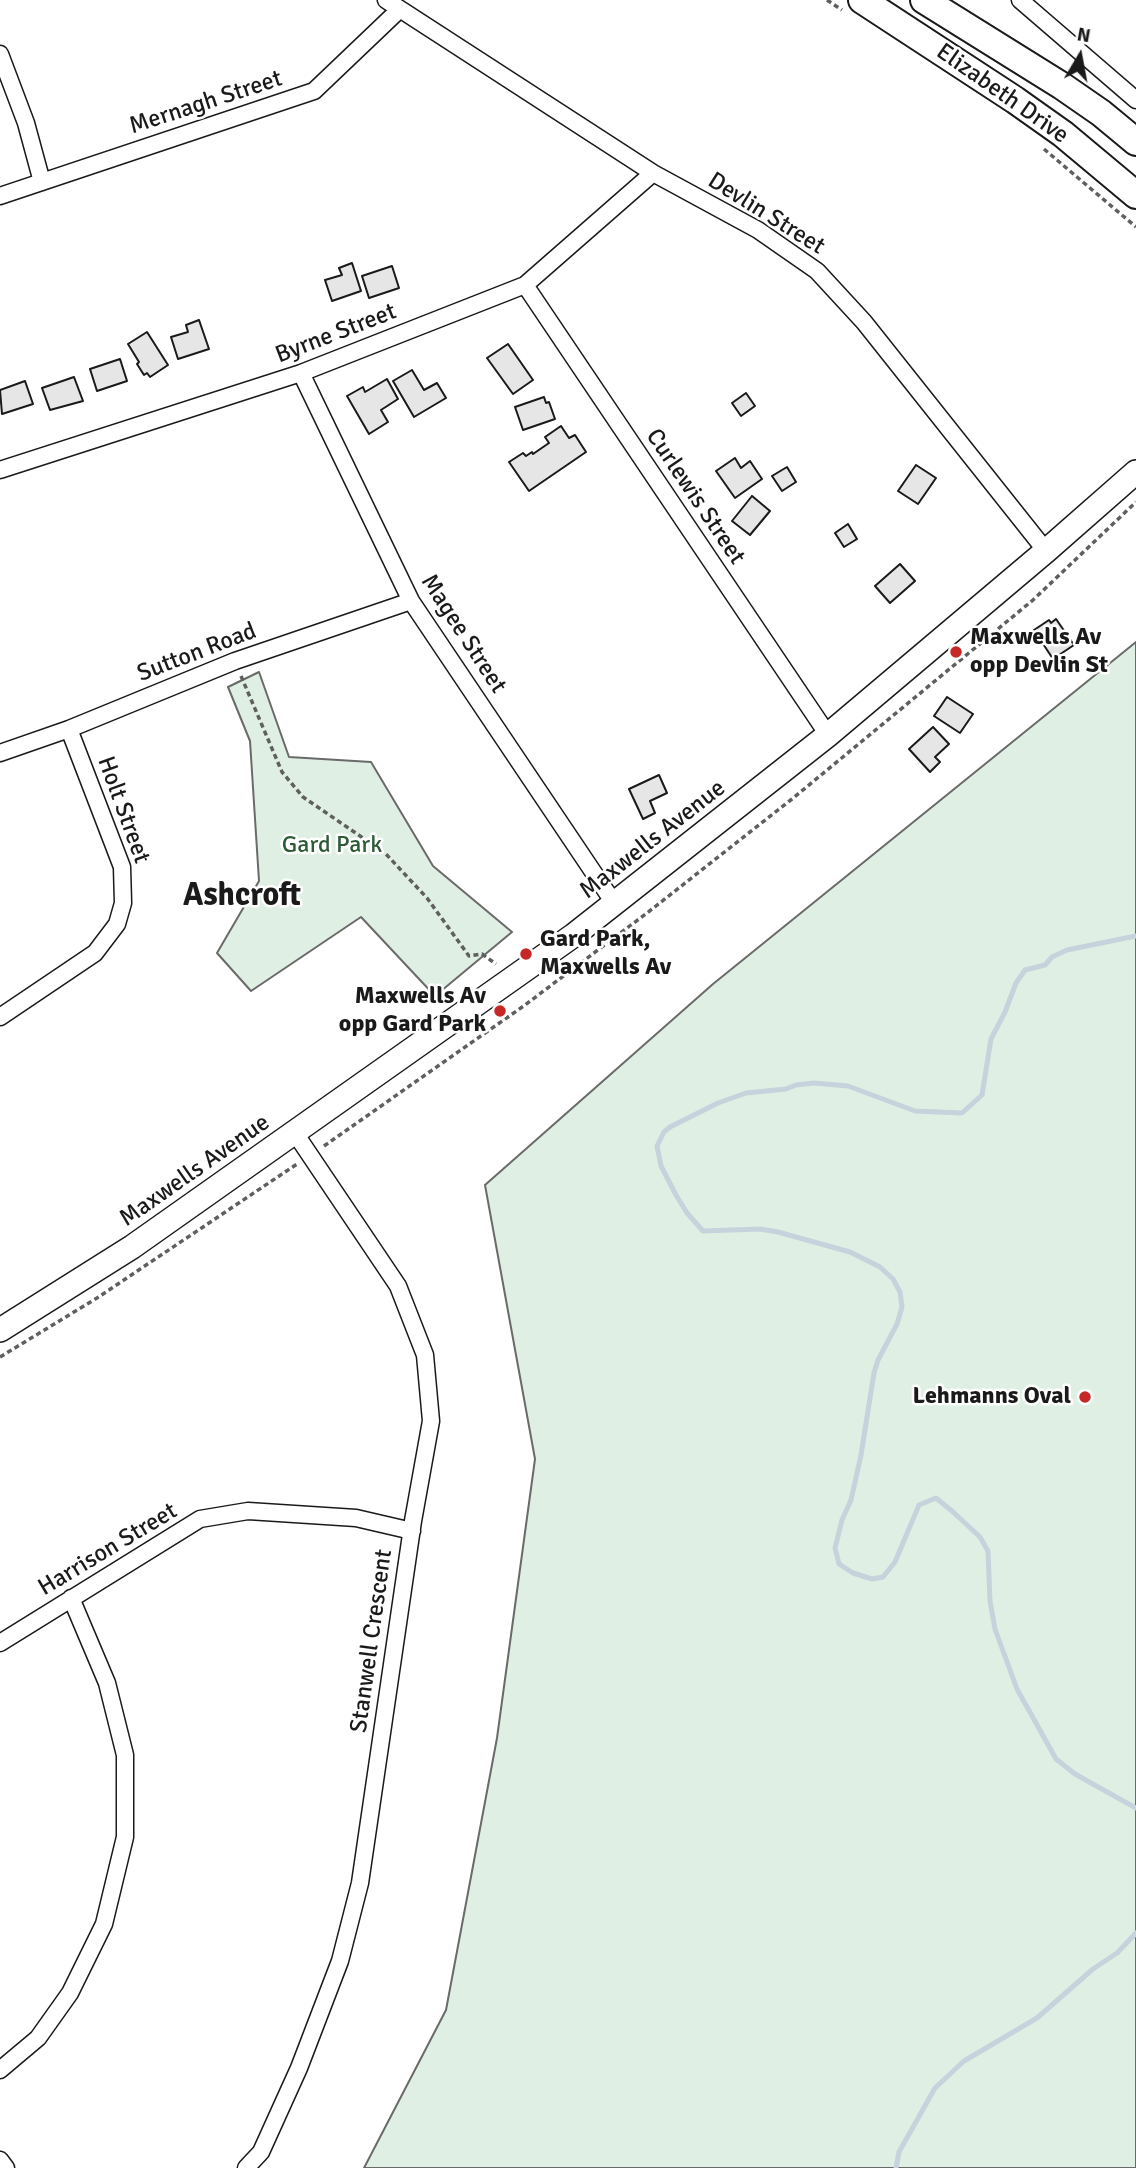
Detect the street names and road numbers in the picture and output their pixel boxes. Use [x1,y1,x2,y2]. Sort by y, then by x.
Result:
street label: Elizabeth Drive [930,38,1074,150]
street label: Mernagh Street [126,65,286,141]
street label: Devlin Street [702,167,830,261]
street label: Byrne Street [271,298,401,370]
street label: Curlewis Street [639,424,751,570]
street label: Magee Street [414,569,512,699]
street label: Sutton Road [133,617,261,689]
street label: Holt Street [90,753,156,867]
street label: Maxwells Avenue [575,774,731,906]
street label: Maxwells Avenue [114,1109,276,1233]
street label: Harrison Street [33,1497,183,1603]
street label: Stanwell Crescent [345,1547,399,1735]

